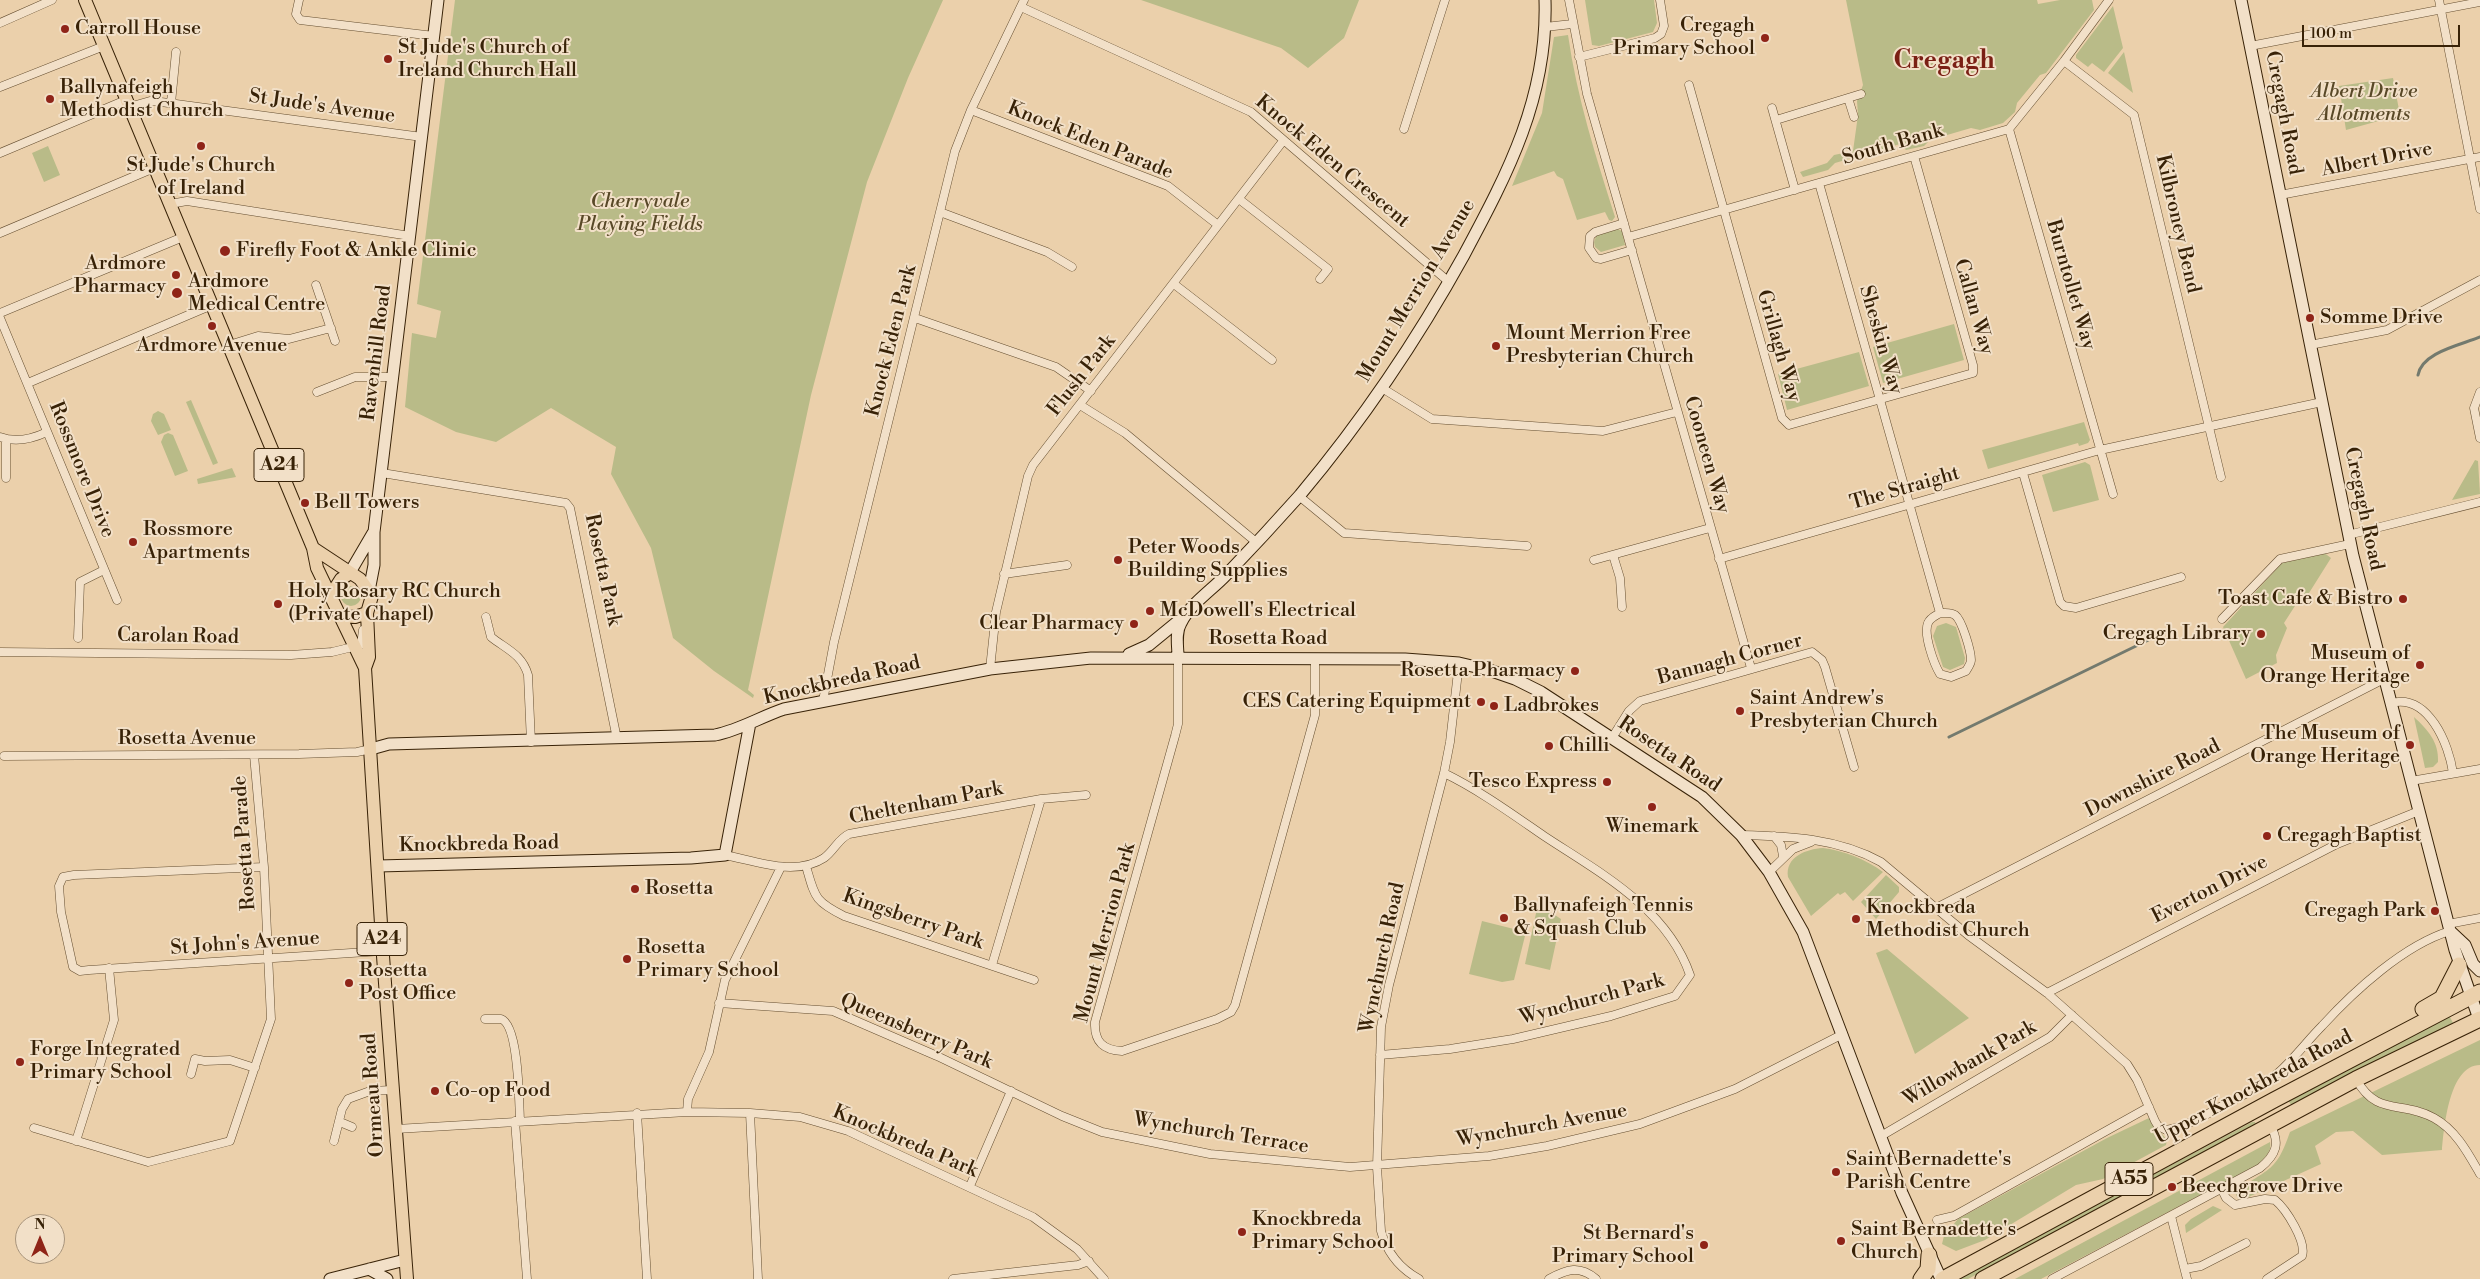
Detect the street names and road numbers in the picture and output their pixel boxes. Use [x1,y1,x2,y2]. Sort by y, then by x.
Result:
street label: Cregagh Road [2259,49,2307,177]
street label: St Jude's Avenue [247,85,397,129]
street label: Knock Eden Crescent [1250,90,1414,234]
street label: Knock Eden Parade [1004,97,1176,185]
street label: South Bank [1840,119,1946,171]
street label: Albert Drive [2320,137,2434,183]
street label: Kilbroney Bend [2149,152,2205,296]
street label: Mount Merrion Avenue [1353,195,1481,387]
street label: Burntollet Way [2040,217,2100,353]
street label: Callan Way [1948,256,1998,358]
street label: Knock Eden Park [862,263,922,419]
street label: Sheskin Way [1853,283,1907,397]
street label: Ravenhill Road [357,284,397,422]
street label: Grillagh Way [1751,287,1805,405]
street label: Flush Park [1043,330,1121,422]
street label: Cooneen Way [1678,394,1734,516]
street label: Rossmore Drive [43,398,119,542]
street label: Cregagh Road [2338,445,2388,573]
road number: A24 [254,448,304,482]
street label: The Straight [1847,462,1963,516]
street label: Rosetta Park [578,512,626,628]
street label: Carolan Road [117,624,239,650]
street label: Rosetta Road [1209,627,1327,651]
street label: Bannagh Corner [1655,629,1805,691]
street label: Knockbreda Road [761,651,923,711]
street label: Rosetta Road [1613,712,1725,798]
street label: Rosetta Avenue [118,727,256,751]
street label: Downshire Road [2081,735,2225,823]
street label: Rosetta Parade [228,775,262,911]
street label: Cheltenham Park [847,777,1005,831]
street label: Knockbreda Road [399,832,559,858]
street label: Mount Merrion Park [1070,841,1142,1025]
street label: Everton Drive [2148,850,2272,930]
street label: Wynchurch Road [1355,880,1411,1036]
street label: Kingsberry Park [839,885,987,955]
road number: A24 [357,922,407,956]
street label: St John's Avenue [170,927,320,961]
street label: Wynchurch Park [1517,969,1667,1031]
street label: Queensberry Park [836,989,996,1075]
street label: Willowbank Park [1899,1016,2041,1112]
street label: Upper Knockbreda Road [2151,1026,2357,1150]
street label: Ormeau Road [358,1032,390,1158]
street label: Wynchurch Avenue [1455,1099,1629,1153]
street label: Knockbreda Park [829,1101,981,1183]
street label: Wynchurch Terrace [1132,1108,1310,1160]
road number: A55 [2105,1162,2153,1196]

